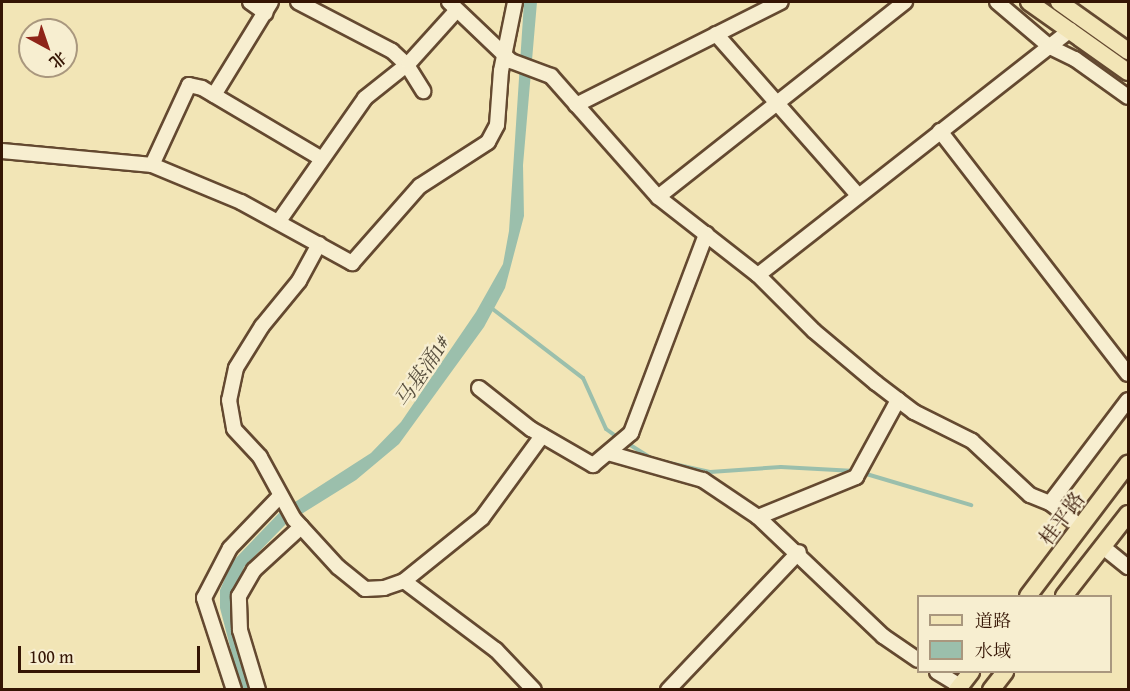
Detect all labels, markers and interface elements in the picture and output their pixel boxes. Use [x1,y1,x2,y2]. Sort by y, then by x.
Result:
north arrow [18,18,78,78]
text: 北 [44,46,72,75]
water label: 马基涌1# [389,332,455,412]
street label: 桂平路 [1033,487,1089,549]
legend [917,595,1112,673]
text: 道路 [975,607,1011,634]
scale bar [21,634,202,672]
text: 水域 [975,637,1011,664]
text: 100 m [29,643,74,670]

